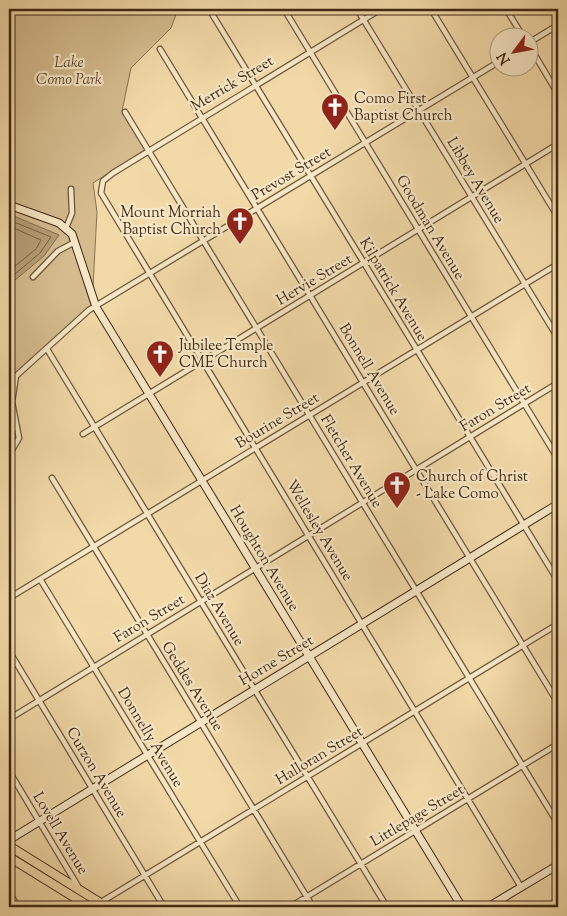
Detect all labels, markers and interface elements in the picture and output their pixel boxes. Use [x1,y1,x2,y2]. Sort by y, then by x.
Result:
north arrow [490,28,540,78]
text: N [493,48,516,68]
street label: Merrick Street [188,51,278,117]
park label: Lake Como Park [36,53,102,91]
place label: Como First Baptist Church [354,89,453,127]
church icon: Como First Baptist Church [320,92,350,131]
street label: Libbey Avenue [441,134,509,228]
street label: Prevost Street [248,142,335,206]
street label: Goodman Avenue [390,172,469,284]
place label: Mount Morriah Baptist Church [121,203,221,241]
church icon: Mount Morriah Baptist Church [225,206,255,245]
street label: Kilpatrick Avenue [353,234,432,345]
street label: Hervie Street [273,249,357,311]
street label: Bonnell Avenue [333,320,404,420]
place label: Jubilee Temple CME Church [178,336,273,374]
church icon: Jubilee Temple CME Church [145,339,175,378]
street label: Faron Street [456,379,535,438]
street label: Bourine Street [232,388,323,454]
street label: Fletcher Avenue [314,411,387,512]
place label: Church of Christ - Lake Como [416,467,528,505]
church icon: Church of Christ - Lake Como [382,470,412,509]
street label: Wellesley Avenue [280,476,357,585]
street label: Houghton Avenue [224,502,304,616]
street label: Diaz Avenue [189,569,249,650]
street label: Faron Street [110,590,189,649]
street label: Horne Street [236,631,318,692]
street label: Geddes Avenue [156,638,228,736]
street label: Donnelly Avenue [111,684,188,792]
street label: Halloran Street [272,722,367,791]
street label: Curzon Avenue [60,724,131,822]
street label: Littlepage Street [367,780,468,852]
street label: Lovell Avenue [27,789,93,879]

